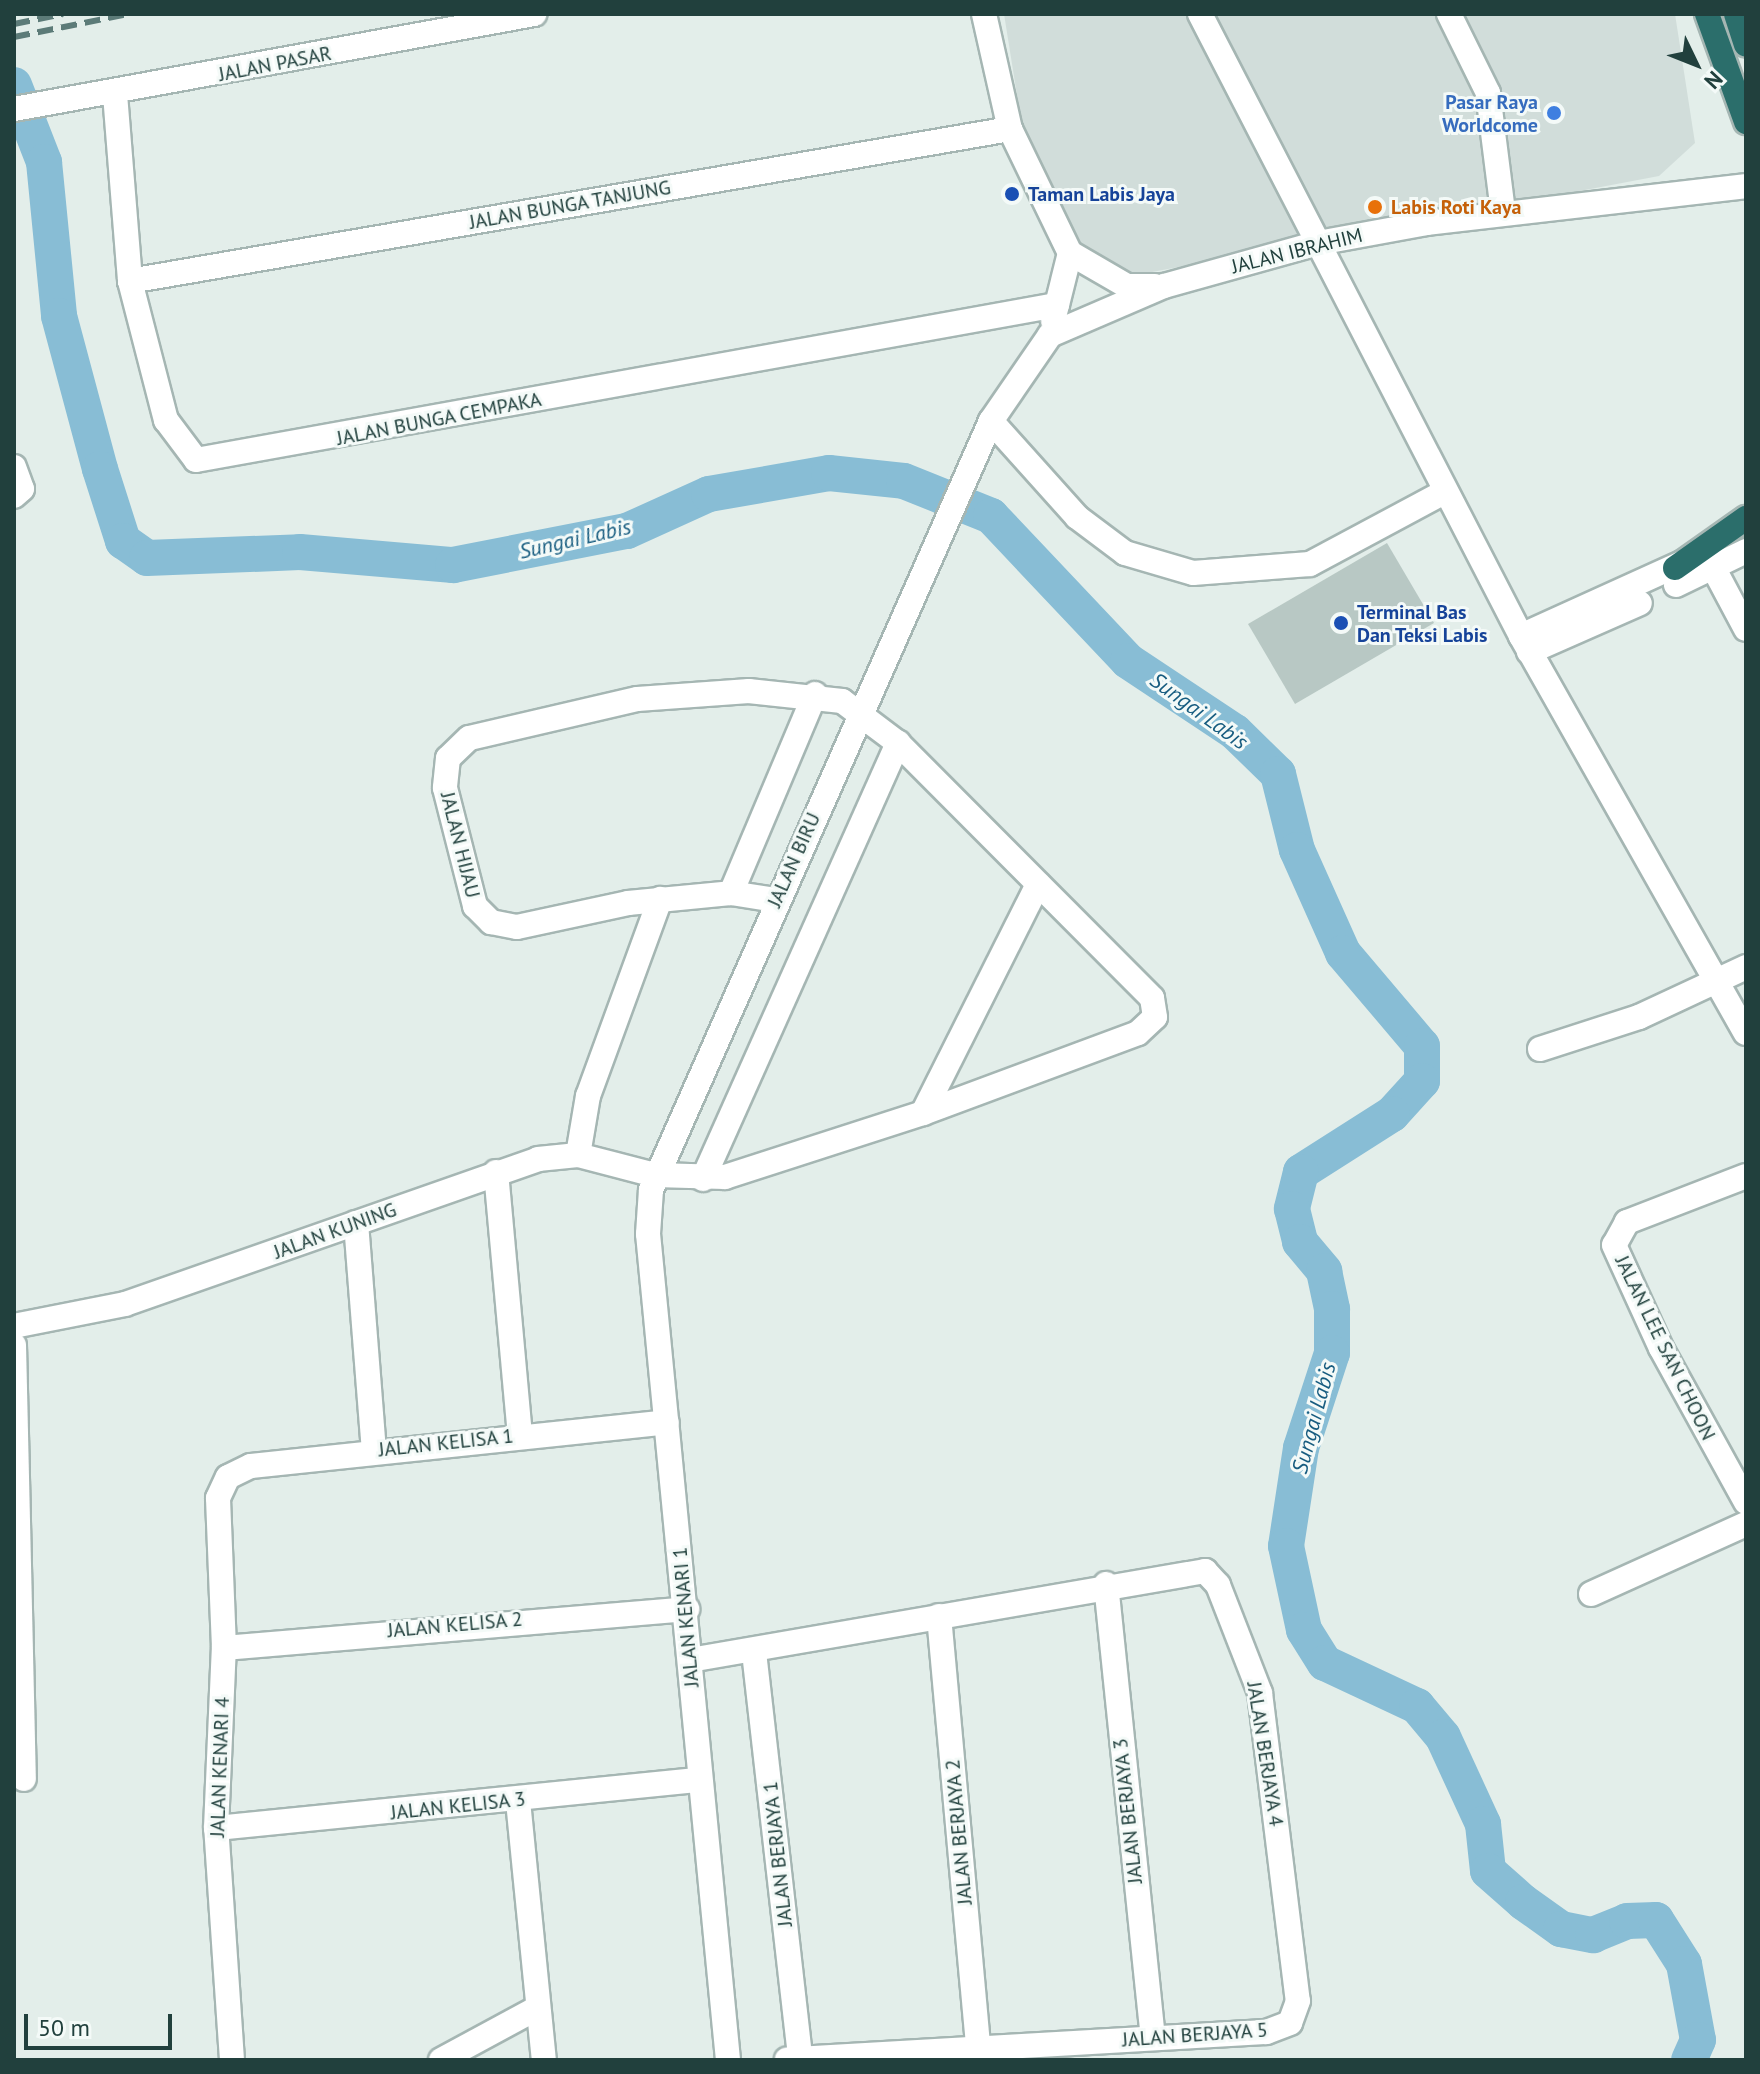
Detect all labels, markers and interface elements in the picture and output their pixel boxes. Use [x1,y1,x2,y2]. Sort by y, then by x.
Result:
north arrow [1656,24,1736,104]
street label: JALAN PASAR [217,41,333,87]
text: N [1698,66,1729,95]
place label: Pasar Raya Worldcome [1442,90,1538,137]
marker: Pasar Raya Worldcome [1545,104,1563,122]
street label: JALAN BUNGA TANJUNG [467,175,673,235]
place label: Taman Labis Jaya [1028,182,1175,206]
marker: Taman Labis Jaya [1003,185,1021,203]
place label: Labis Roti Kaya [1391,195,1521,219]
marker: Labis Roti Kaya [1366,198,1384,216]
street label: JALAN IBRAHIM [1229,223,1365,279]
street label: JALAN BUNGA CEMPAKA [334,387,544,451]
water label: Sungai Labis [517,513,633,565]
place label: Terminal Bas Dan Teksi Labis [1357,600,1488,647]
marker: Terminal Bas Dan Teksi Labis [1332,614,1350,632]
water label: Sungai Labis [1145,667,1253,755]
street label: JALAN HIJAU [435,790,485,900]
street label: JALAN BIRU [763,809,825,911]
street label: JALAN KUNING [270,1198,400,1264]
street label: JALAN LEE SAN CHOON [1610,1252,1720,1444]
water label: Sungai Labis [1287,1360,1341,1476]
street label: JALAN KELISA 1 [377,1424,515,1462]
street label: JALAN KENARI 1 [668,1546,704,1688]
street label: JALAN KELISA 2 [386,1607,524,1643]
street label: JALAN BERJAYA 4 [1242,1680,1288,1828]
street label: JALAN KENARI 4 [206,1696,234,1838]
street label: JALAN BERJAYA 3 [1108,1737,1148,1885]
street label: JALAN BERJAYA 2 [941,1758,977,1906]
street label: JALAN BERJAYA 1 [758,1780,798,1928]
street label: JALAN KELISA 3 [389,1787,527,1825]
scale bar [28,1998,176,2048]
text: 50 m [38,2012,90,2043]
street label: JALAN BERJAYA 5 [1121,2018,1269,2052]

